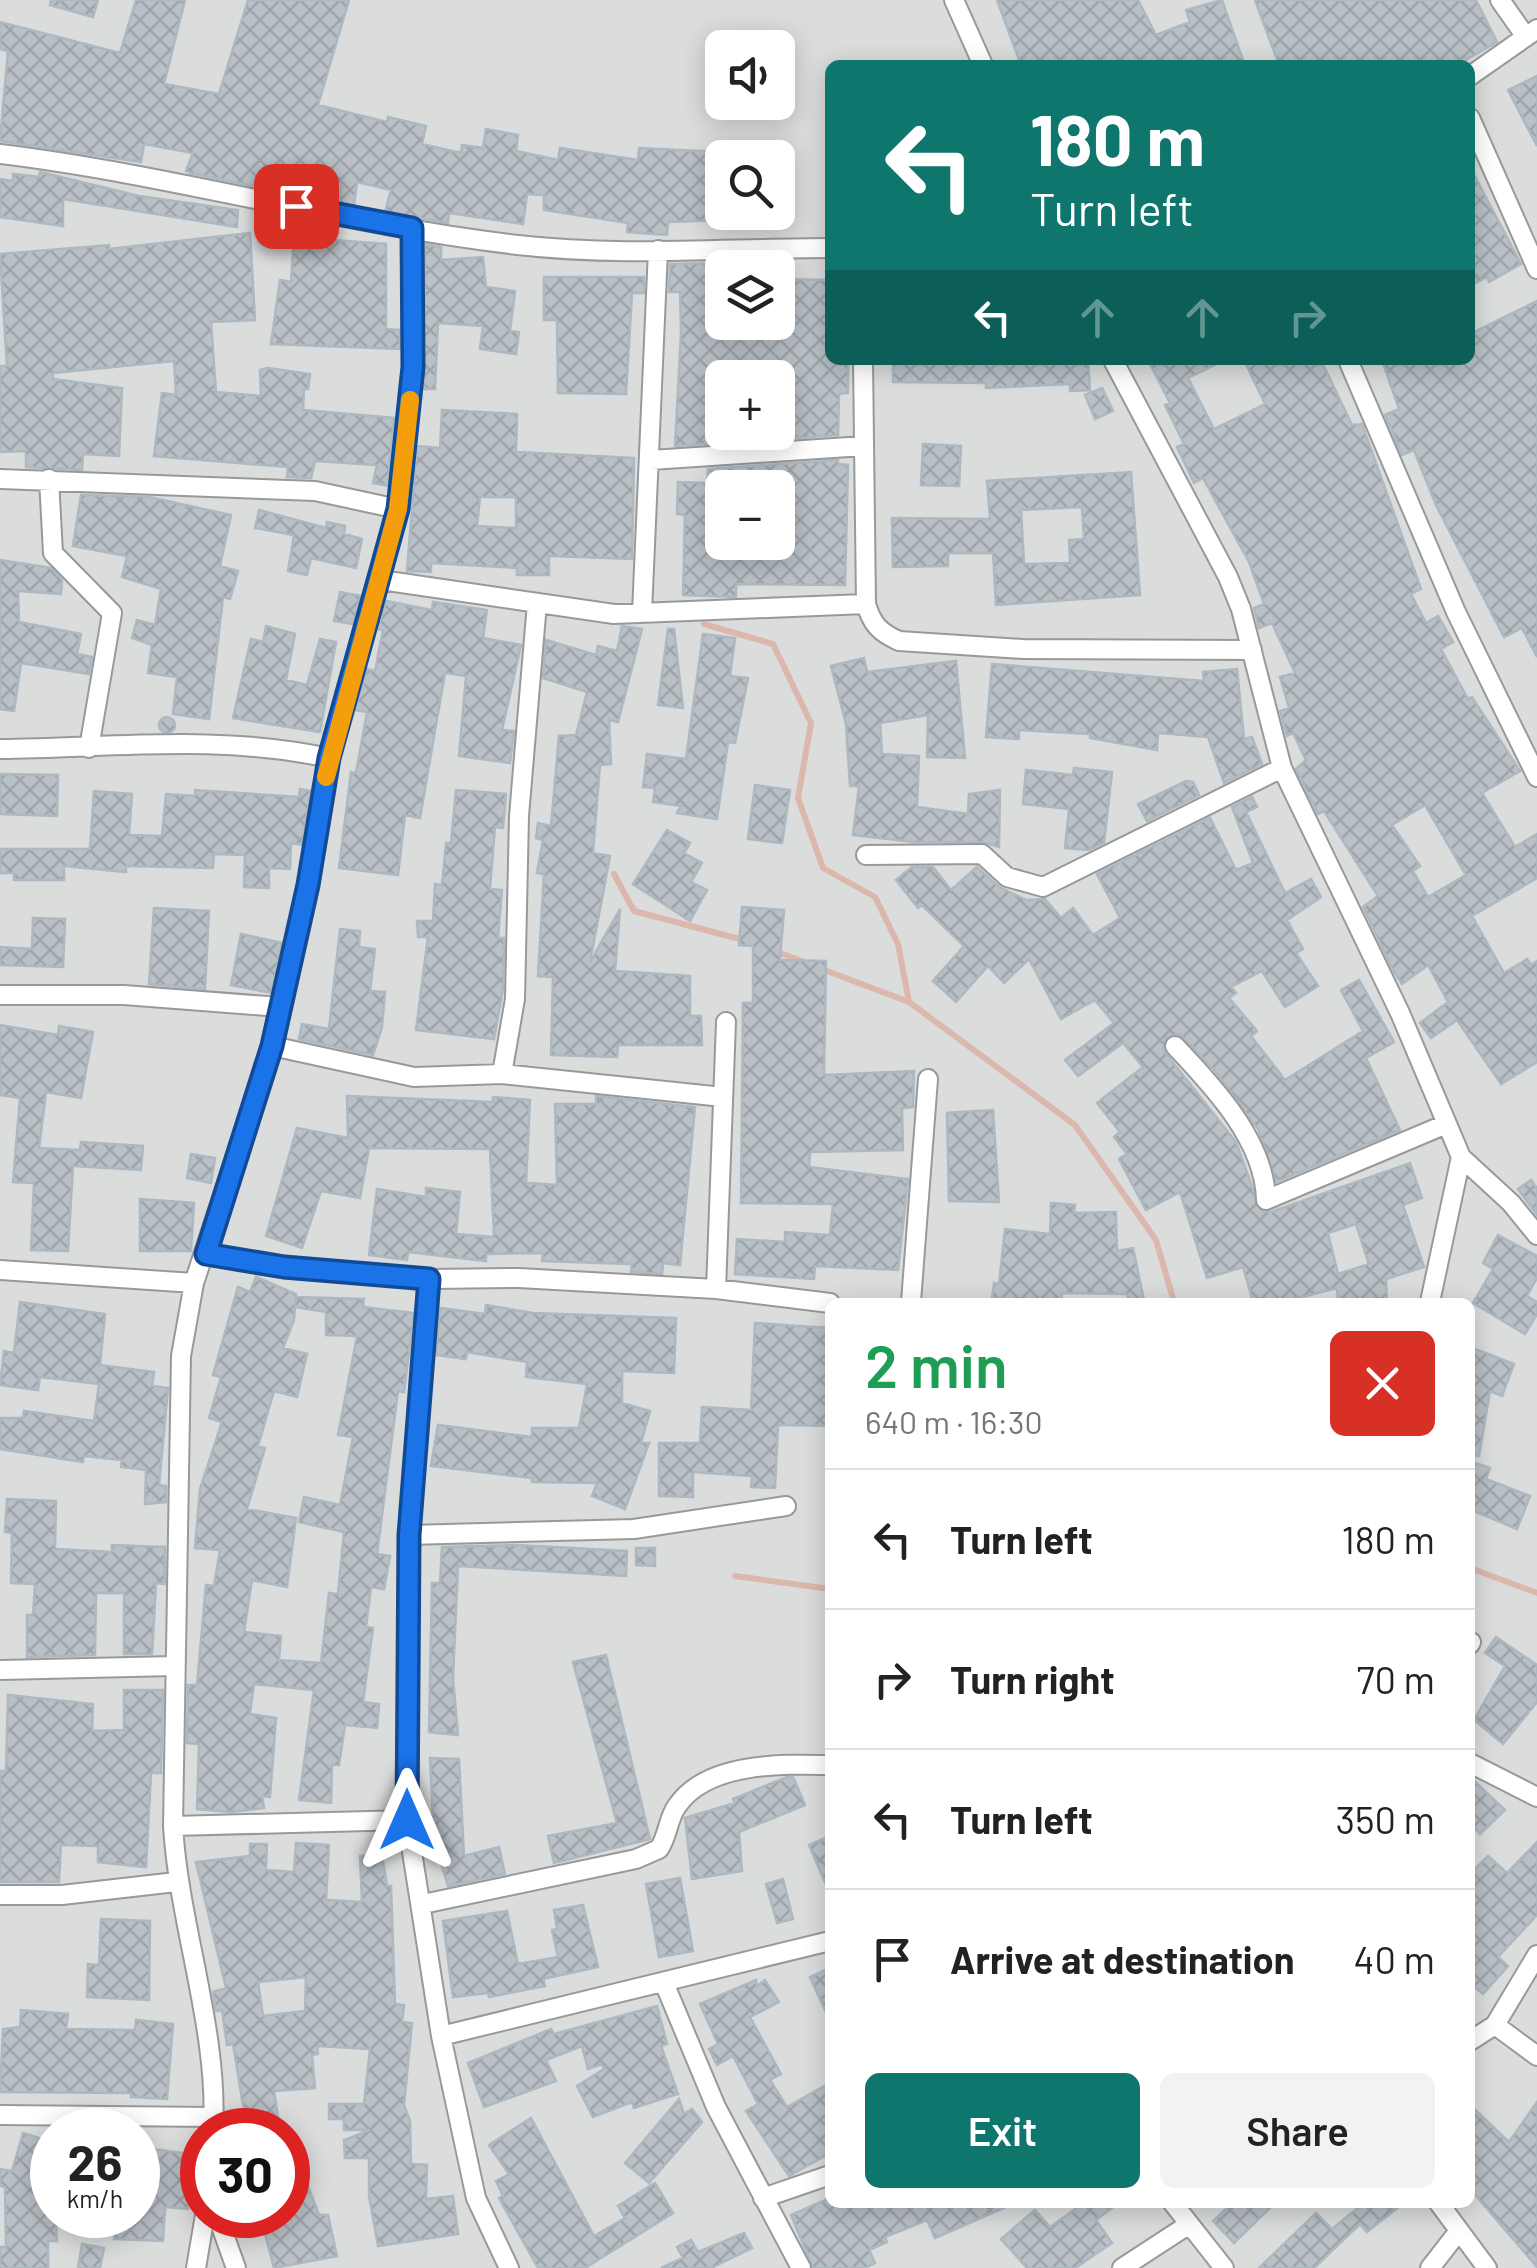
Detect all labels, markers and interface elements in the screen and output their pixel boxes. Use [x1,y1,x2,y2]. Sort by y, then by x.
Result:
map controls [705,30,795,560]
button: sound [705,30,795,120]
text: 180 m [1030,96,1205,180]
icon: left [865,100,995,230]
button: search [705,140,795,230]
pin [254,164,339,249]
icon: arrive [269,179,324,234]
text: Turn left [1030,181,1194,235]
button: layers [705,250,795,340]
icon: left [965,290,1020,345]
icon: ahead [1070,290,1125,345]
icon: ahead [1175,290,1230,345]
icon: right [1280,290,1335,345]
button: + [705,360,795,450]
button: − [705,470,795,560]
text: 2 min [865,1328,1008,1400]
button: close [1330,1331,1435,1436]
text: 640 m · 16:30 [865,1402,1043,1440]
icon: left [865,1512,920,1567]
text: Turn left [950,1516,1093,1562]
text: 180 m [1341,1516,1435,1562]
icon: right [865,1652,920,1707]
text: Turn right [950,1656,1115,1702]
text: 70 m [1357,1656,1435,1702]
position arrow [355,1768,459,1872]
icon: left [865,1792,920,1847]
text: Turn left [950,1796,1093,1842]
text: 350 m [1335,1796,1435,1842]
icon: arrive [865,1932,920,1987]
text: Arrive at destination [950,1936,1295,1982]
text: 40 m [1354,1936,1435,1982]
button: Exit [865,2073,1140,2188]
button: Share [1160,2073,1435,2188]
speed limit sign: 30 [180,2108,310,2238]
text: 26 [68,2131,122,2191]
text: km/h [67,2183,123,2213]

